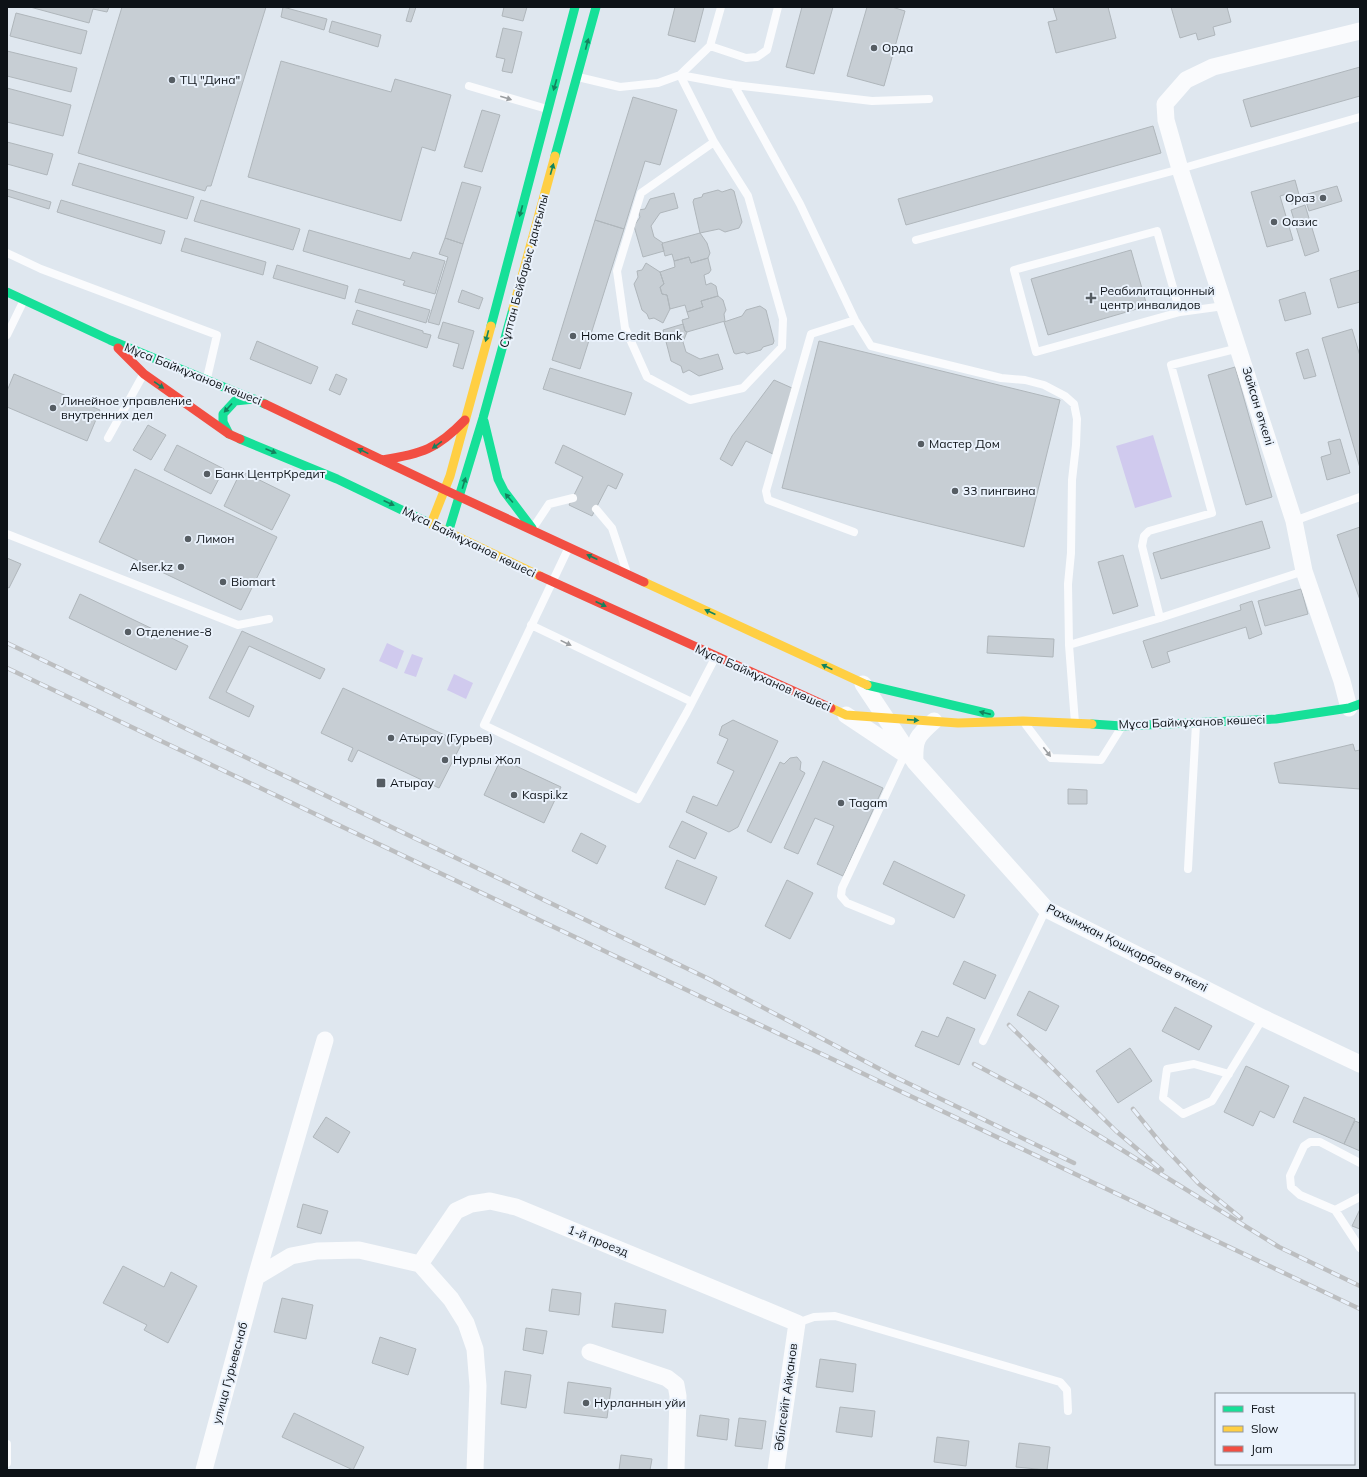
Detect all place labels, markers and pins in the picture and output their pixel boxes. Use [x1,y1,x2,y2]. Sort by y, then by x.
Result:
place label: Орда [882,40,913,55]
marker: Орда [869,43,879,53]
place label: ТЦ "Дина" [180,72,240,87]
marker: ТЦ "Дина" [167,75,177,85]
place label: Ораз [1285,190,1315,205]
marker: Ораз [1318,193,1328,203]
place label: Оазис [1282,214,1318,229]
marker: Оазис [1269,217,1279,227]
place label: Реабилитационный центр инвалидов [1100,283,1215,312]
marker: Реабилитационный центр инвалидов [1085,292,1097,304]
place label: Home Credit Bank [581,328,683,343]
marker: Home Credit Bank [568,331,578,341]
place label: Линейное управление внутренних дел [61,393,192,422]
marker: Линейное управление внутренних дел [48,403,58,413]
place label: Мастер Дом [929,436,1000,451]
marker: Мастер Дом [916,439,926,449]
place label: Банк ЦентрКредит [215,466,326,481]
marker: Банк ЦентрКредит [202,469,212,479]
place label: 33 пингвина [963,483,1036,498]
marker: 33 пингвина [950,486,960,496]
place label: Лимон [196,531,235,546]
marker: Лимон [183,534,193,544]
place label: Alser.kz [130,559,173,574]
marker: Alser.kz [176,562,186,572]
place label: Biomart [231,574,275,589]
marker: Biomart [218,577,228,587]
place label: Отделение-8 [136,624,212,639]
marker: Отделение-8 [123,627,133,637]
place label: Атырау (Гурьев) [399,730,493,745]
marker: Атырау (Гурьев) [386,733,396,743]
place label: Нурлы Жол [453,752,521,767]
marker: Нурлы Жол [440,755,450,765]
place label: Атырау [390,775,434,790]
marker: Атырау [375,777,387,789]
place label: Kaspi.kz [522,787,568,802]
marker: Kaspi.kz [509,790,519,800]
place label: Tagam [849,795,888,810]
marker: Tagam [836,798,846,808]
place label: Нурланнын уйи [594,1395,686,1410]
marker: Нурланнын уйи [581,1398,591,1408]

